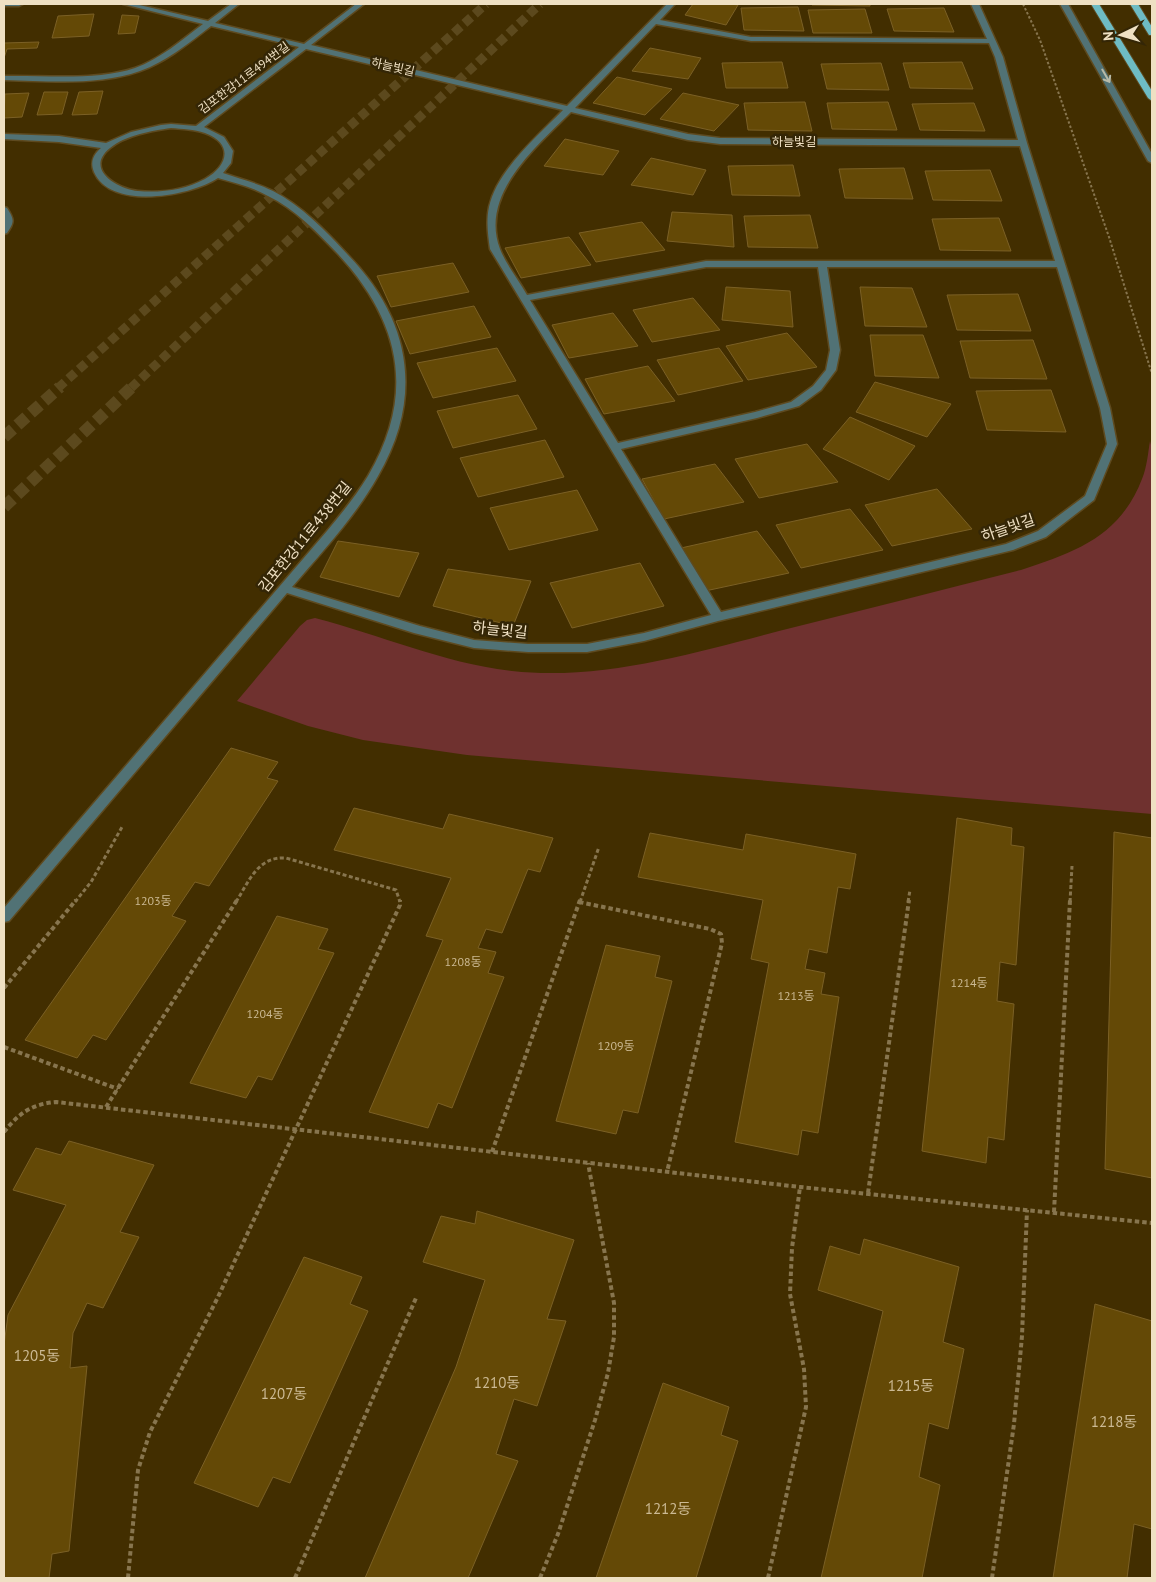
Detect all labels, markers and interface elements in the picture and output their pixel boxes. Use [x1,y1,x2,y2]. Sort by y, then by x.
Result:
north arrow [1096,10,1146,60]
text: N [1099,31,1117,42]
street label: 김포한강11로494번길 [195,39,292,117]
street label: 하늘빛길 [370,54,416,79]
one-way arrow [1101,69,1111,83]
street label: 하늘빛길 [772,134,816,149]
street label: 김포한강11로438번길 [254,477,355,596]
street label: 하늘빛길 [979,510,1037,545]
street label: 하늘빛길 [472,617,528,642]
house number: 1203동 [134,893,172,908]
house number: 1208동 [444,954,482,969]
house number: 1214동 [950,975,988,990]
house number: 1213동 [777,988,815,1003]
house number: 1204동 [246,1006,284,1021]
house number: 1209동 [597,1038,635,1053]
house number: 1205동 [14,1346,60,1365]
house number: 1210동 [474,1373,520,1392]
house number: 1215동 [888,1376,934,1395]
house number: 1207동 [261,1384,307,1403]
house number: 1218동 [1091,1412,1137,1431]
house number: 1212동 [645,1499,691,1518]

